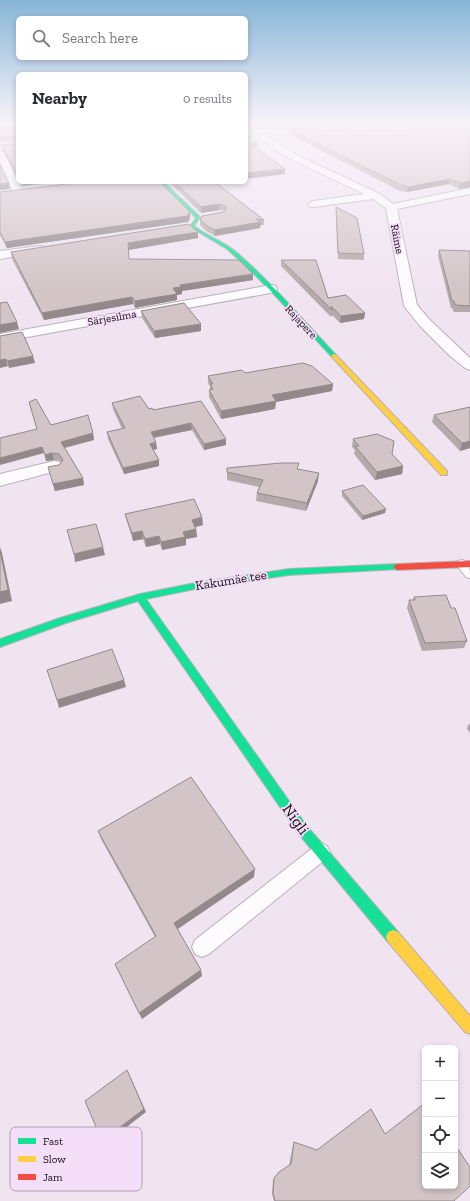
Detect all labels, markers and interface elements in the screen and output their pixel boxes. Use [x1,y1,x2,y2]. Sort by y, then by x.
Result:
search box [16,16,248,60]
icon: search [30,27,52,49]
text: Search here [62,29,138,47]
text: Nearby [32,88,87,108]
text: 0 results [183,91,232,106]
street label: Räime [388,223,406,255]
street label: Rajapere [282,302,320,342]
street label: Särjesilma [87,307,138,329]
street label: Kakumäe tee [194,567,268,593]
street label: Nigli [278,800,314,839]
map controls [422,1045,458,1189]
button: + [422,1045,458,1081]
button: − [422,1081,458,1117]
button: locate [422,1117,458,1153]
legend [10,1127,142,1191]
text: Fast [43,1135,64,1148]
text: Slow [43,1153,66,1166]
button: layers [422,1153,458,1189]
text: Jam [43,1171,63,1184]

